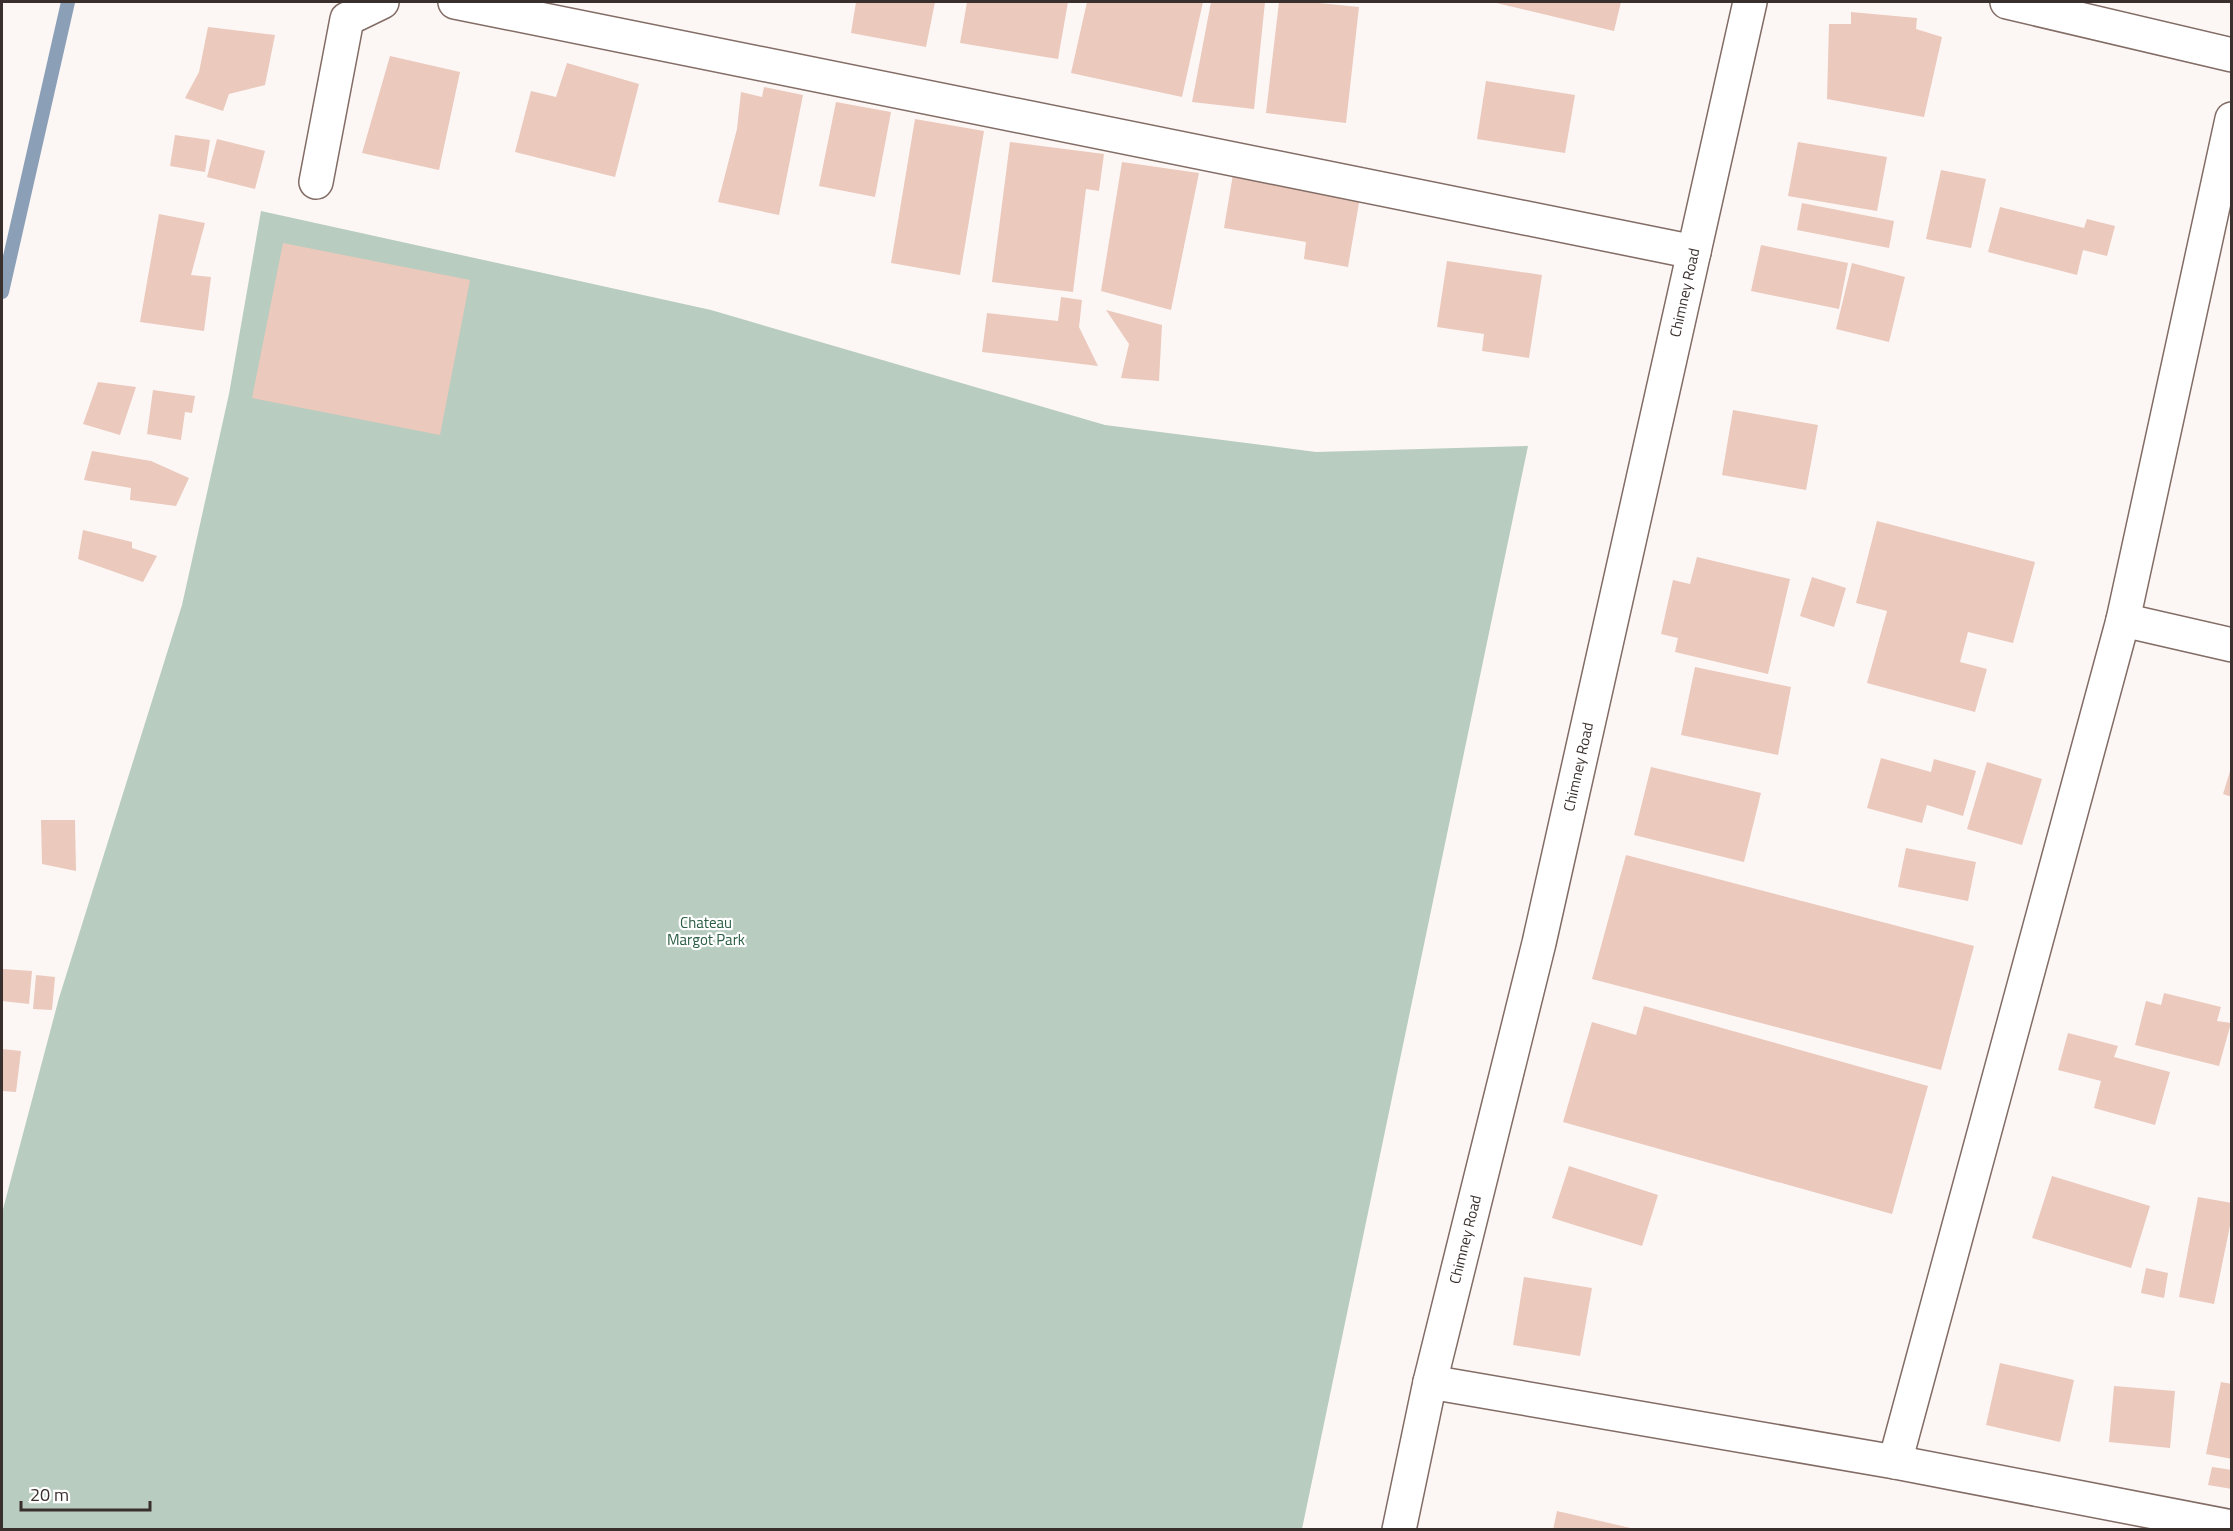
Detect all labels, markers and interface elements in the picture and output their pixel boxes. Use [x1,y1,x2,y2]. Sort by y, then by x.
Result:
street label: Chimney Road [1663,246,1705,339]
street label: Chimney Road [1557,720,1599,814]
park label: Chateau Margot Park [667,911,745,951]
street label: Chimney Road [1443,1193,1487,1286]
scale bar [21,1474,150,1512]
text: 20 m [30,1481,69,1508]

